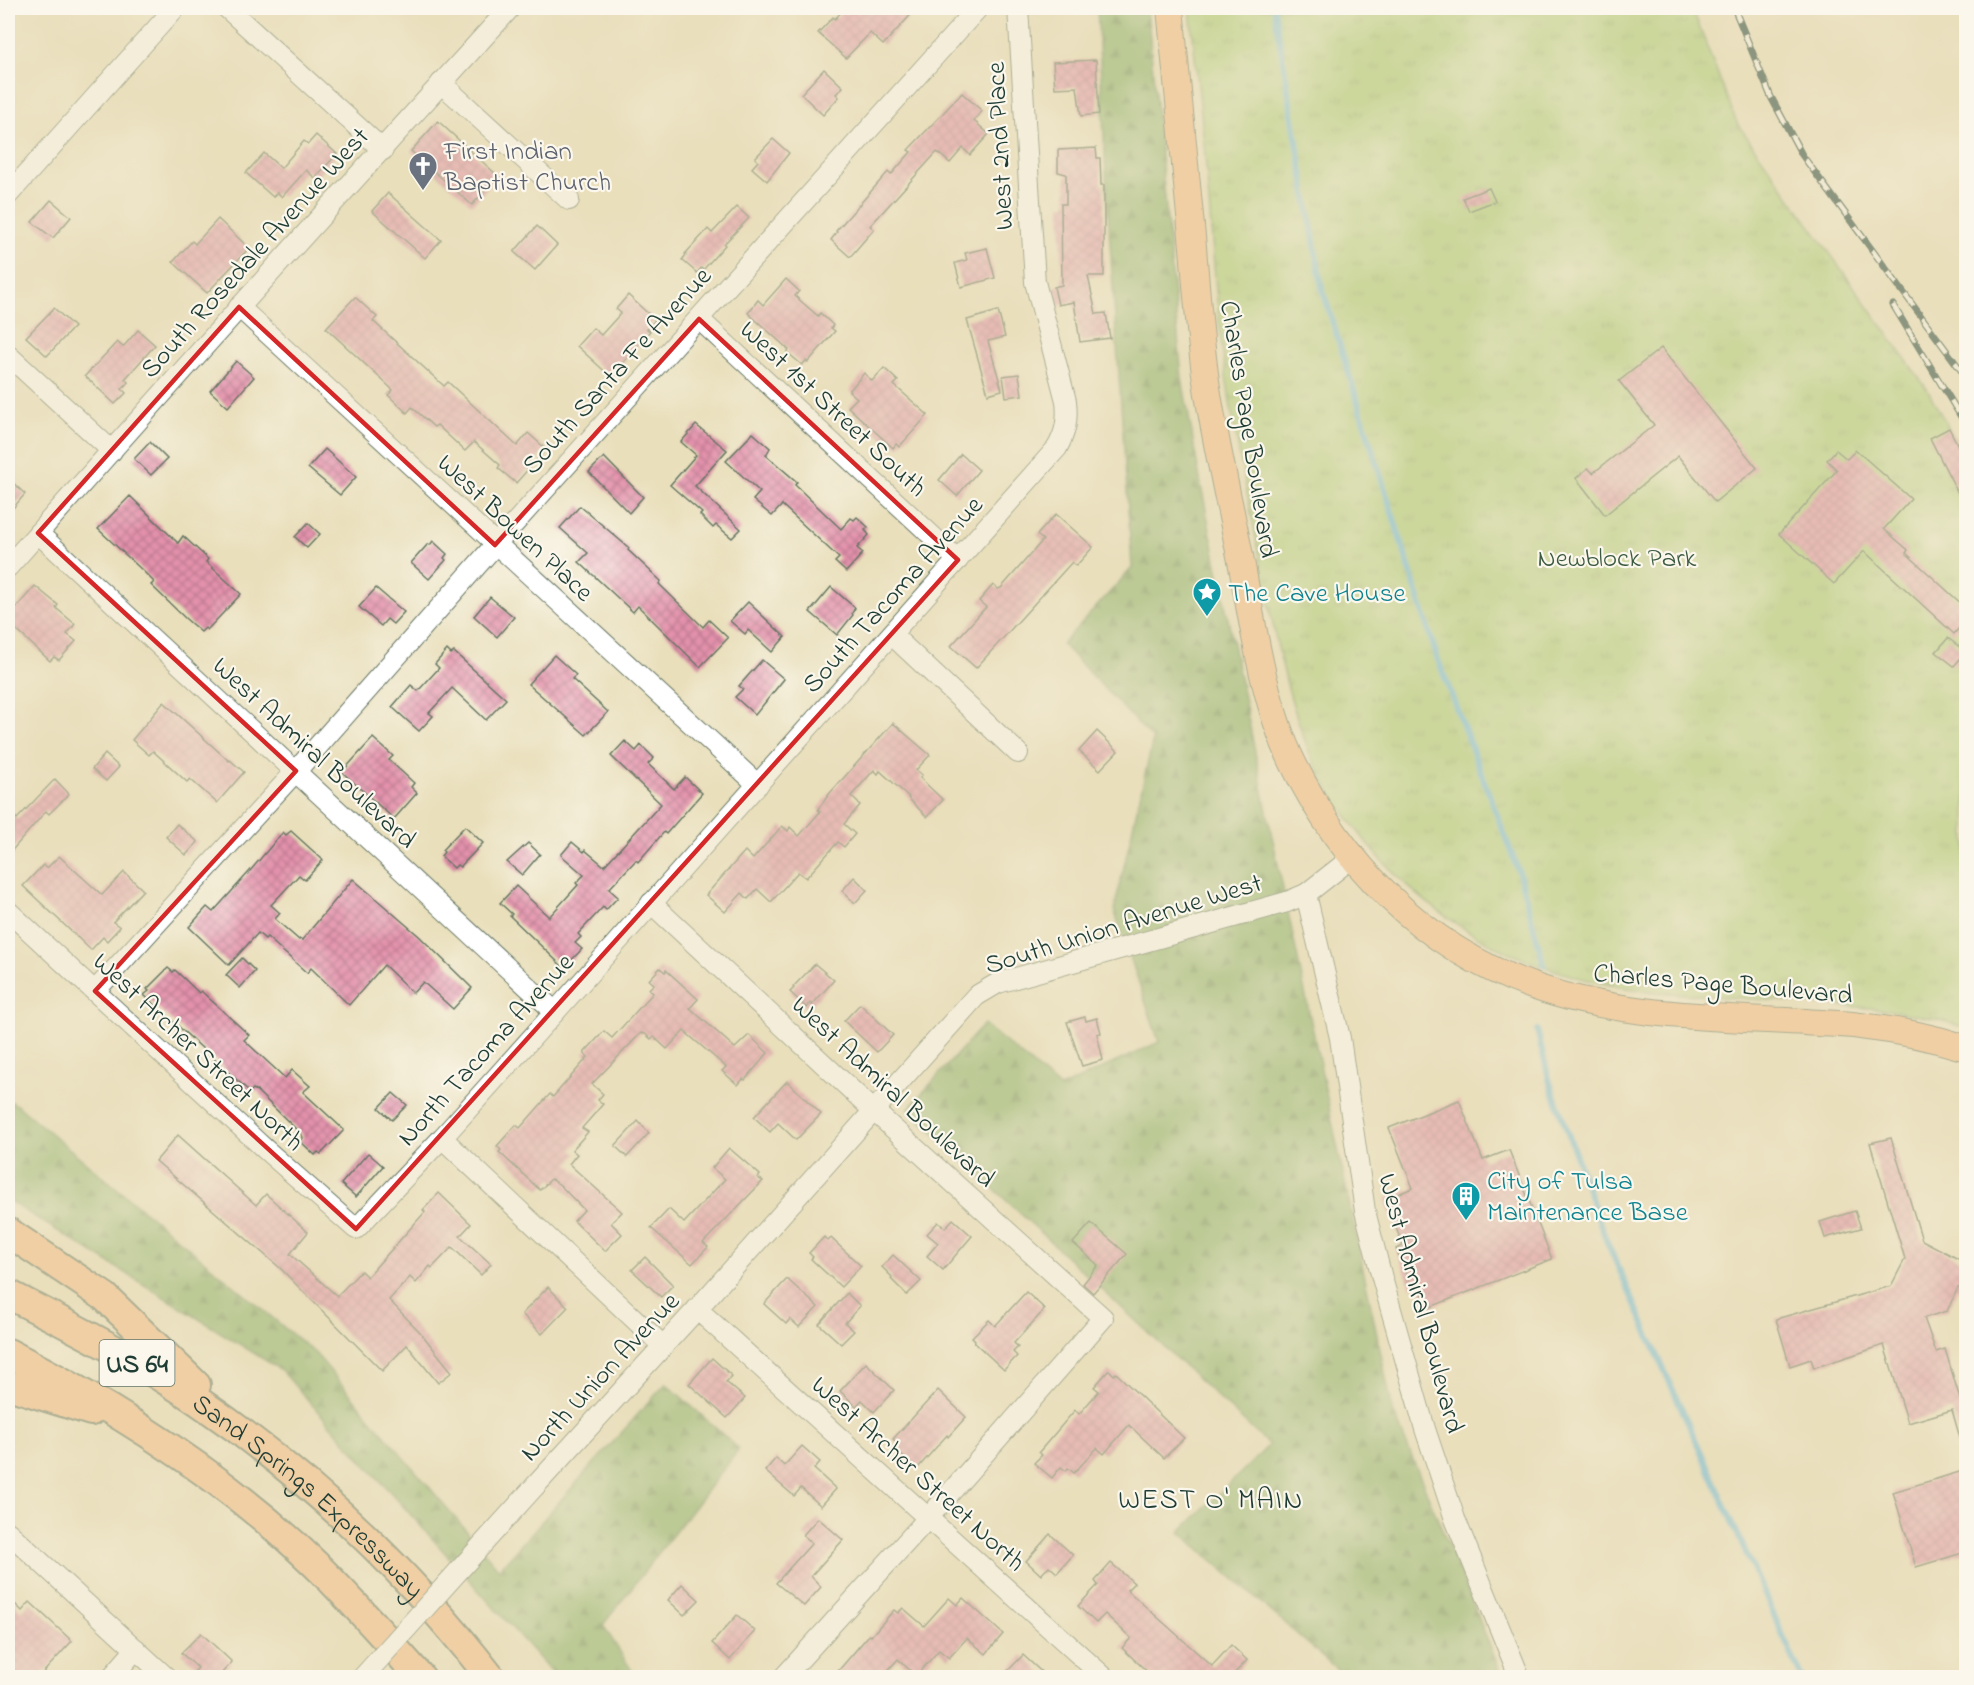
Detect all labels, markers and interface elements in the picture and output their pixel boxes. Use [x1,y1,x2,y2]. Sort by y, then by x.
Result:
street label: West 2nd Place [978,60,1025,231]
street label: South Rosedale Avenue West [132,119,380,388]
place label: First Indian Baptist Church [443,133,611,203]
church icon: First Indian Baptist Church [407,150,439,192]
street label: South Santa Fe Avenue [514,258,723,484]
street label: Charles Page Boulevard [1208,298,1287,561]
street label: West 1st Street South [730,312,935,507]
street label: West Bowen Place [427,446,602,613]
street label: South Tacoma Avenue [794,487,994,703]
park label: Newblock Park [1538,540,1697,579]
place label: The Cave House [1228,575,1406,614]
place icon: The Cave House [1191,576,1223,618]
street label: West Admiral Boulevard [202,648,424,859]
street label: South Union Avenue West [980,865,1267,986]
street label: West Archer Street North [83,944,312,1162]
street label: North Tacoma Avenue [389,945,585,1156]
street label: Charles Page Boulevard [1592,955,1854,1016]
street label: West Admiral Boulevard [781,987,1003,1198]
place label: City of Tulsa Maintenance Base [1487,1163,1689,1233]
street label: West Admiral Boulevard [1366,1170,1473,1438]
building icon: City of Tulsa Maintenance Base [1450,1180,1482,1222]
street label: North Union Avenue [512,1284,690,1471]
road number: US 64 [100,1340,174,1386]
street label: West Archer Street North [801,1368,1033,1582]
street label: Sand Springs Expressway [183,1385,432,1609]
district label: WEST O' MAIN [1118,1481,1304,1522]

